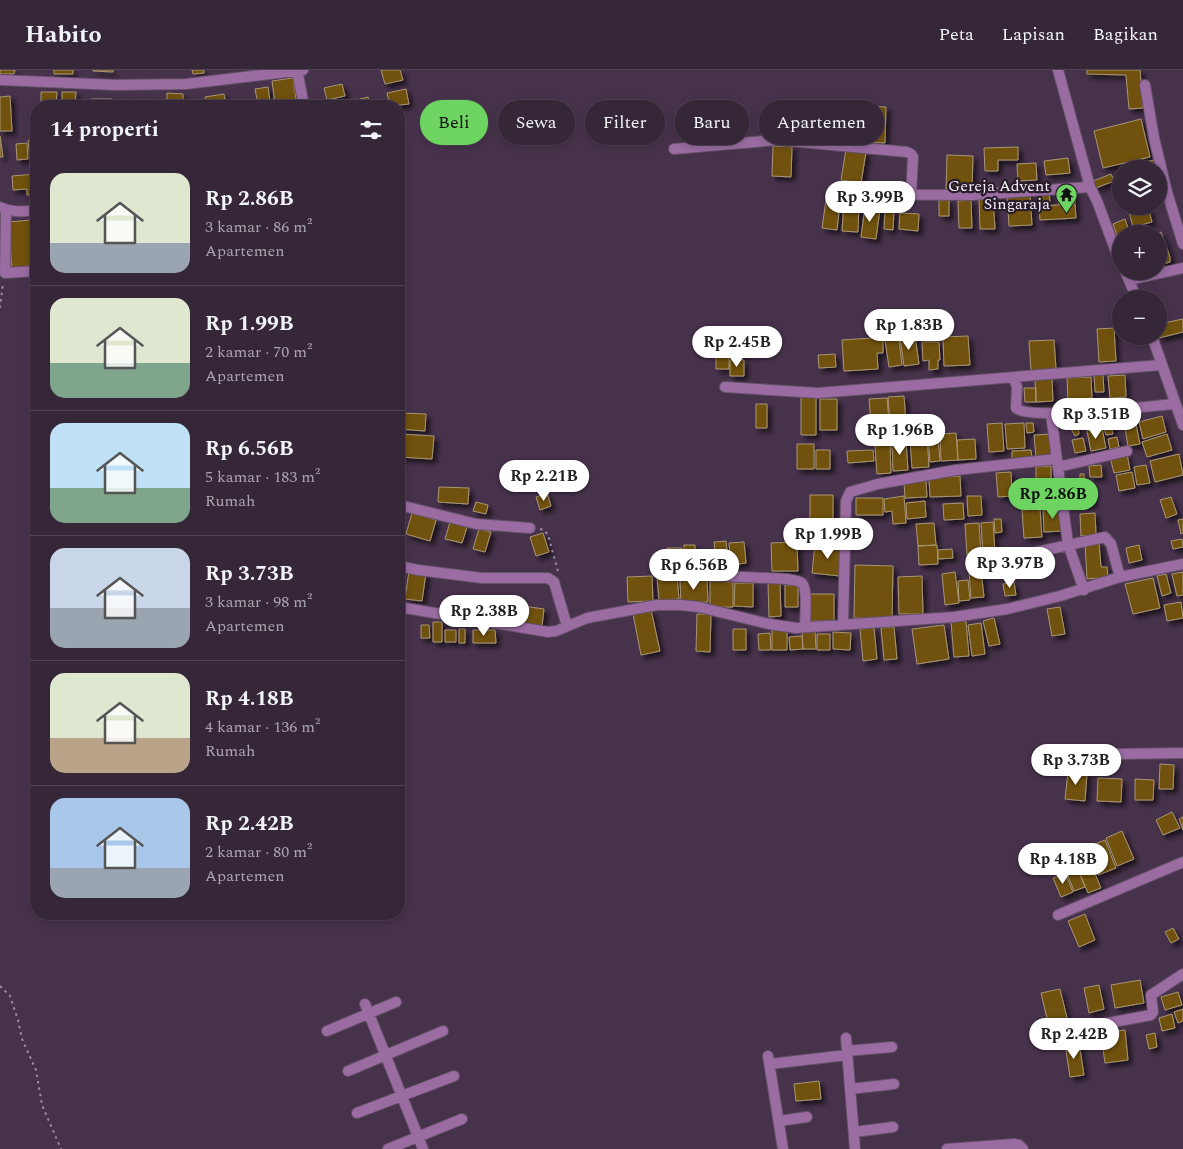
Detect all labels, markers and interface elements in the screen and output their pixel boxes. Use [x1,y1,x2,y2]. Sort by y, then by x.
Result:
text: Habito [25,17,102,53]
text: Peta [939,21,974,48]
text: Lapisan [1002,21,1065,48]
text: Bagikan [1093,21,1158,48]
chip: Beli [420,100,488,145]
chip: Sewa [498,100,575,145]
chip: Filter [585,100,665,145]
chip: Baru [675,100,749,145]
chip: Apartemen [759,100,884,145]
text: 14 properti [50,114,159,146]
icon: filters [357,116,385,144]
map controls [1112,160,1167,345]
button: layers [1112,160,1167,215]
place label: Gereja Advent Singaraja [948,174,1050,216]
pin: Rp 3.99B [818,180,922,223]
text: Rp 2.86B [205,183,294,215]
temple icon: Gereja Advent Singaraja [1054,183,1078,214]
text: Rp 3.99B [836,185,904,209]
icon: home [90,193,150,253]
text: 3 kamar · 86 m² [205,215,312,239]
button: + [1112,225,1167,280]
text: Apartemen [205,239,285,263]
button: − [1112,290,1167,345]
text: Rp 1.99B [205,308,294,340]
pin: Rp 1.83B [857,308,961,351]
text: Rp 1.83B [875,313,943,337]
icon: home [90,318,150,378]
pin: Rp 2.45B [685,326,789,368]
text: Rp 2.45B [703,330,771,354]
text: 2 kamar · 70 m² [205,340,312,364]
text: Apartemen [205,364,285,388]
pin: Rp 3.51B [1044,398,1148,440]
text: Rp 3.51B [1062,402,1130,426]
pin: Rp 1.96B [848,414,952,456]
text: Rp 1.96B [866,418,934,442]
text: Rp 6.56B [205,433,294,465]
icon: home [90,443,150,503]
pin: Rp 2.21B [492,460,596,502]
text: Rp 2.21B [510,464,578,488]
text: 5 kamar · 183 m² [205,465,320,489]
pin: Rp 2.86B [1001,478,1105,520]
text: Rp 2.86B [1019,482,1087,506]
text: Rumah [205,489,255,513]
pin: Rp 1.99B [776,518,880,560]
text: Rp 1.99B [794,522,862,546]
pin: Rp 3.97B [958,546,1062,589]
pin: Rp 6.56B [642,548,746,591]
text: Rp 3.97B [976,551,1044,575]
text: Rp 6.56B [660,553,728,577]
text: Rp 3.73B [205,558,294,590]
icon: home [90,568,150,628]
text: 3 kamar · 98 m² [205,590,312,614]
pin: Rp 2.38B [432,594,536,637]
text: Rp 2.38B [450,599,518,623]
text: Apartemen [205,614,285,638]
text: Rp 4.18B [205,683,294,715]
icon: home [90,693,150,753]
text: 4 kamar · 136 m² [205,715,320,739]
text: Rumah [205,739,255,763]
pin: Rp 3.73B [1024,744,1128,786]
text: Rp 3.73B [1042,748,1110,772]
text: Rp 2.42B [205,808,294,840]
icon: home [90,818,150,878]
text: 2 kamar · 80 m² [205,840,312,864]
pin: Rp 4.18B [1011,842,1115,885]
text: Rp 4.18B [1029,847,1097,871]
text: Apartemen [205,864,285,888]
pin: Rp 2.42B [1022,1018,1126,1060]
text: Rp 2.42B [1040,1022,1108,1046]

